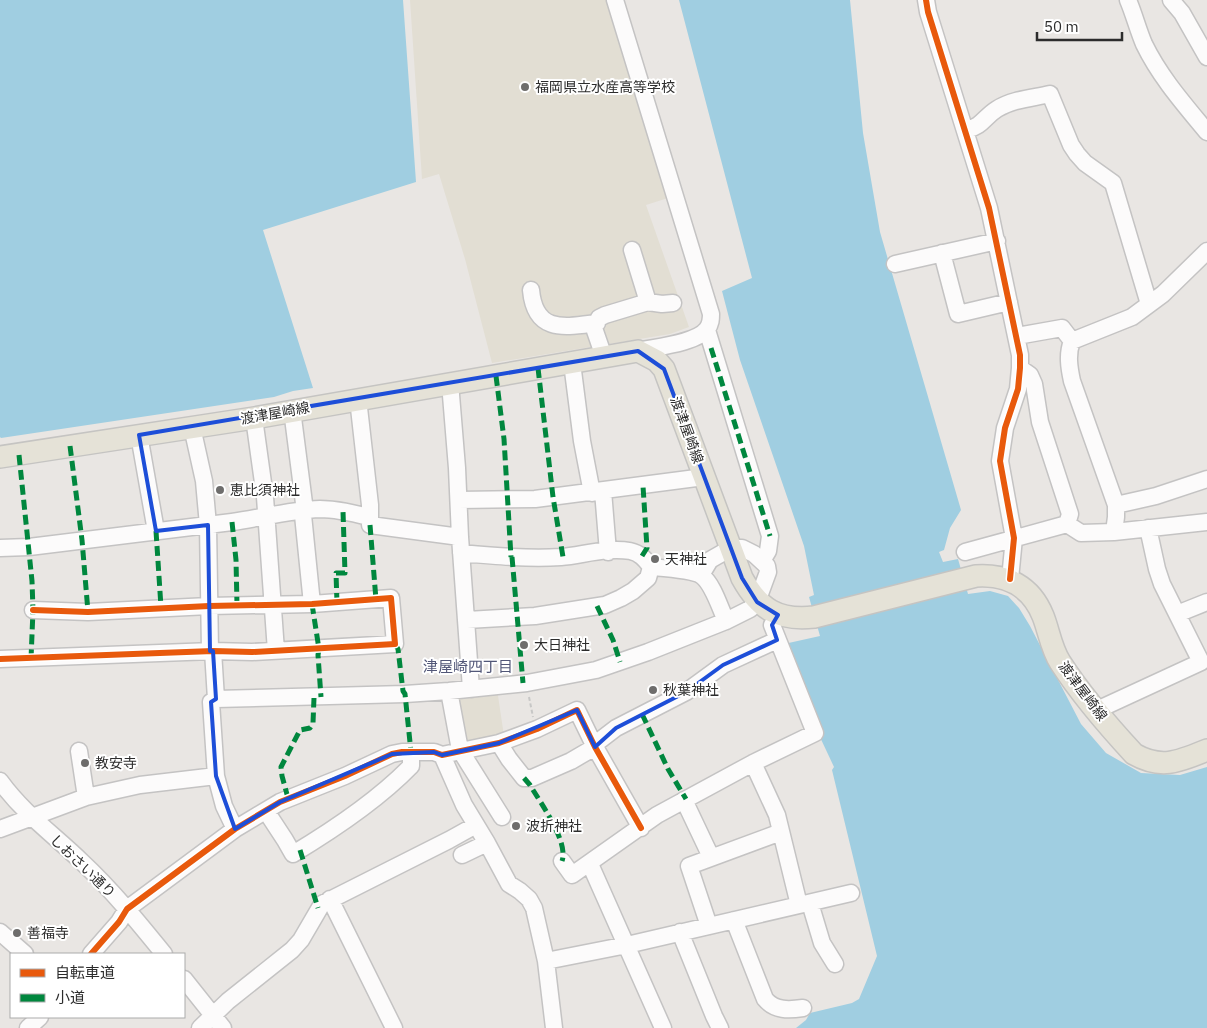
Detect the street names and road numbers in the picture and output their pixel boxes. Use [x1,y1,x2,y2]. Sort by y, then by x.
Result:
street label: 渡津屋崎線 [667,394,707,466]
street label: 渡津屋崎線 [239,398,311,428]
street label: 渡津屋崎線 [1055,658,1111,724]
street label: しおさい通り [47,830,119,902]

